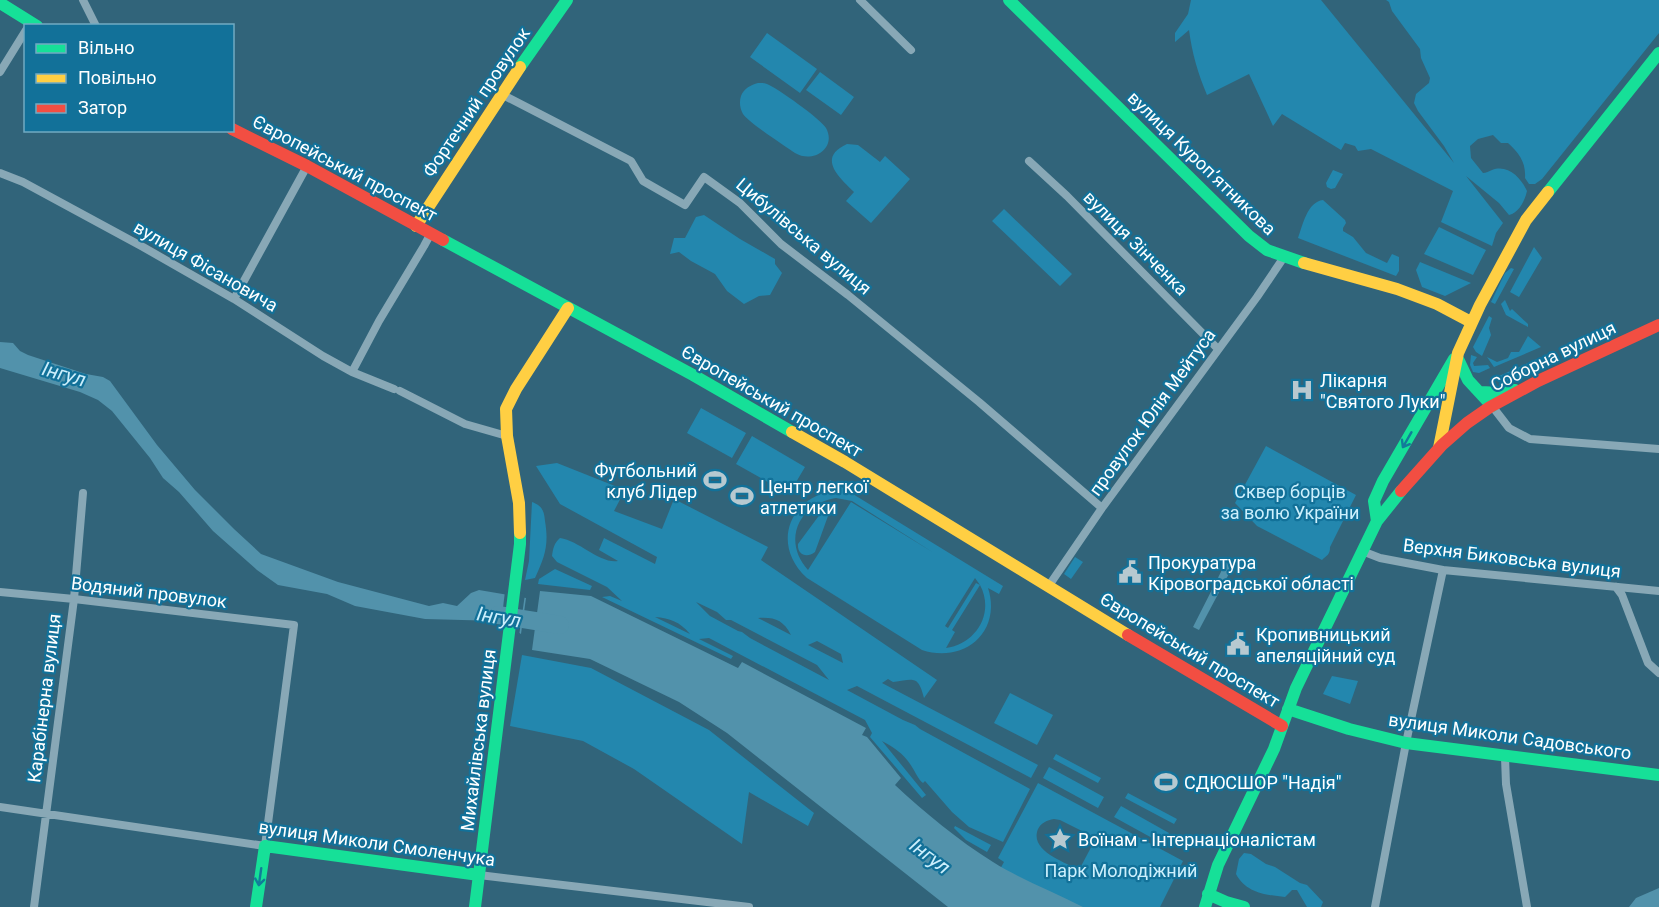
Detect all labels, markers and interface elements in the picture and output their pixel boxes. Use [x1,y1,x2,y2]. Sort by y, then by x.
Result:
street label: Фортечний провулок [418,23,534,181]
legend [24,24,234,132]
text: Вільно [78,37,134,58]
text: Повільно [78,67,157,88]
street label: вулиця Куропʼятникова [1124,87,1280,239]
text: Затор [78,97,127,118]
street label: Європейський проспект [249,110,441,226]
street label: Цибулівська вулиця [732,173,876,299]
street label: вулиця Зінченка [1079,186,1193,300]
street label: вулиця Фісановича [130,216,282,316]
street label: Соборна вулиця [1487,317,1619,395]
street label: провулок Юлія Мейтуса [1084,325,1220,499]
street label: Європейський проспект [678,340,867,462]
water label: Інгул [39,356,89,392]
place label: Лікарня "Святого Луки" [1320,370,1445,412]
hospital icon: Лікарня "Святого Луки" [1289,377,1315,403]
one-way arrow [1400,431,1412,448]
place label: Футбольний клуб Лідер [595,460,697,502]
sports icon: Футбольний клуб Лідер [702,467,728,493]
place label: Центр легкої атлетики [760,476,870,518]
park label: Сквер борців за волю України [1221,481,1359,523]
sports icon: Центр легкої атлетики [729,483,755,509]
street label: Верхня Биковська вулиця [1402,534,1622,582]
place label: Прокуратура Кіровоградської області [1148,552,1354,594]
public building icon: Прокуратура Кіровоградської області [1117,559,1143,585]
street label: Водяний провулок [70,572,228,612]
street label: Європейський проспект [1096,588,1284,712]
water label: Інгул [475,601,523,633]
street label: Карабінерна вулиця [23,612,65,784]
place label: Кропивницький апеляційний суд [1256,624,1396,666]
public building icon: Кропивницький апеляційний суд [1225,631,1251,657]
street label: Михайлівська вулиця [456,648,500,832]
street label: вулиця Миколи Садовського [1387,709,1633,763]
sports icon: СДЮСШОР "Надія" [1153,769,1179,795]
place label: СДЮСШОР "Надія" [1184,772,1341,793]
street label: вулиця Миколи Смоленчука [257,816,497,870]
place icon: Воїнам - Інтернаціоналістам [1047,826,1073,852]
place label: Воїнам - Інтернаціоналістам [1078,829,1316,850]
water label: Інгул [905,833,955,879]
park label: Парк Молодіжний [1045,860,1198,881]
one-way arrow [255,866,266,886]

